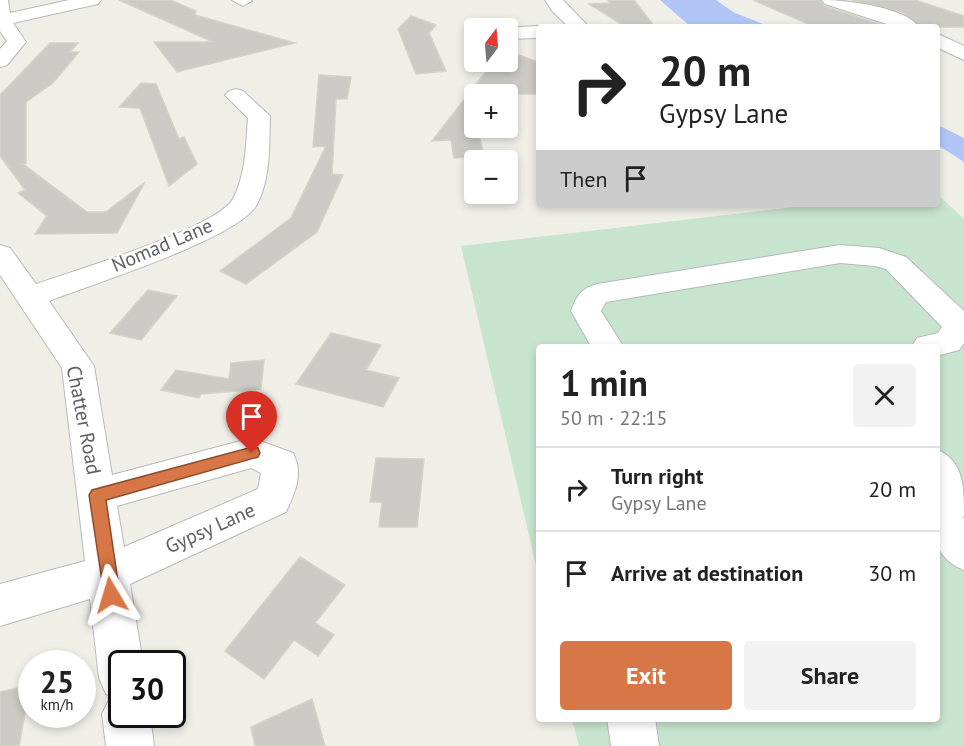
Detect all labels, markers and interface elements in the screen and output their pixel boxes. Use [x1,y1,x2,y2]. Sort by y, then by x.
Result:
north arrow [464,18,518,72]
map controls [464,18,518,204]
text: 20 m [659,43,751,98]
icon: right [560,48,638,126]
button: + [464,84,518,138]
text: Gypsy Lane [659,96,788,130]
button: − [464,150,518,204]
icon: arrive [619,162,652,195]
text: Then [560,165,607,193]
street label: Nomad Lane [107,212,217,278]
text: 1 min [560,359,648,406]
street label: Chatter Road [61,363,107,477]
button: close [853,364,916,427]
pin [226,391,277,453]
icon: arrive [235,400,268,433]
text: 50 m · 22:15 [560,405,667,431]
text: Turn right [611,462,703,490]
icon: right [560,473,593,506]
text: 20 m [868,475,916,503]
text: Gypsy Lane [611,490,707,516]
street label: Gypsy Lane [161,497,259,559]
icon: arrive [560,557,593,590]
text: Arrive at destination [611,559,803,587]
text: 30 m [868,559,916,587]
position arrow [79,563,143,627]
button: Exit [560,641,732,710]
button: Share [744,641,916,710]
speed limit sign: 30 [108,650,186,728]
text: 25 [40,662,74,701]
text: km/h [41,695,73,714]

